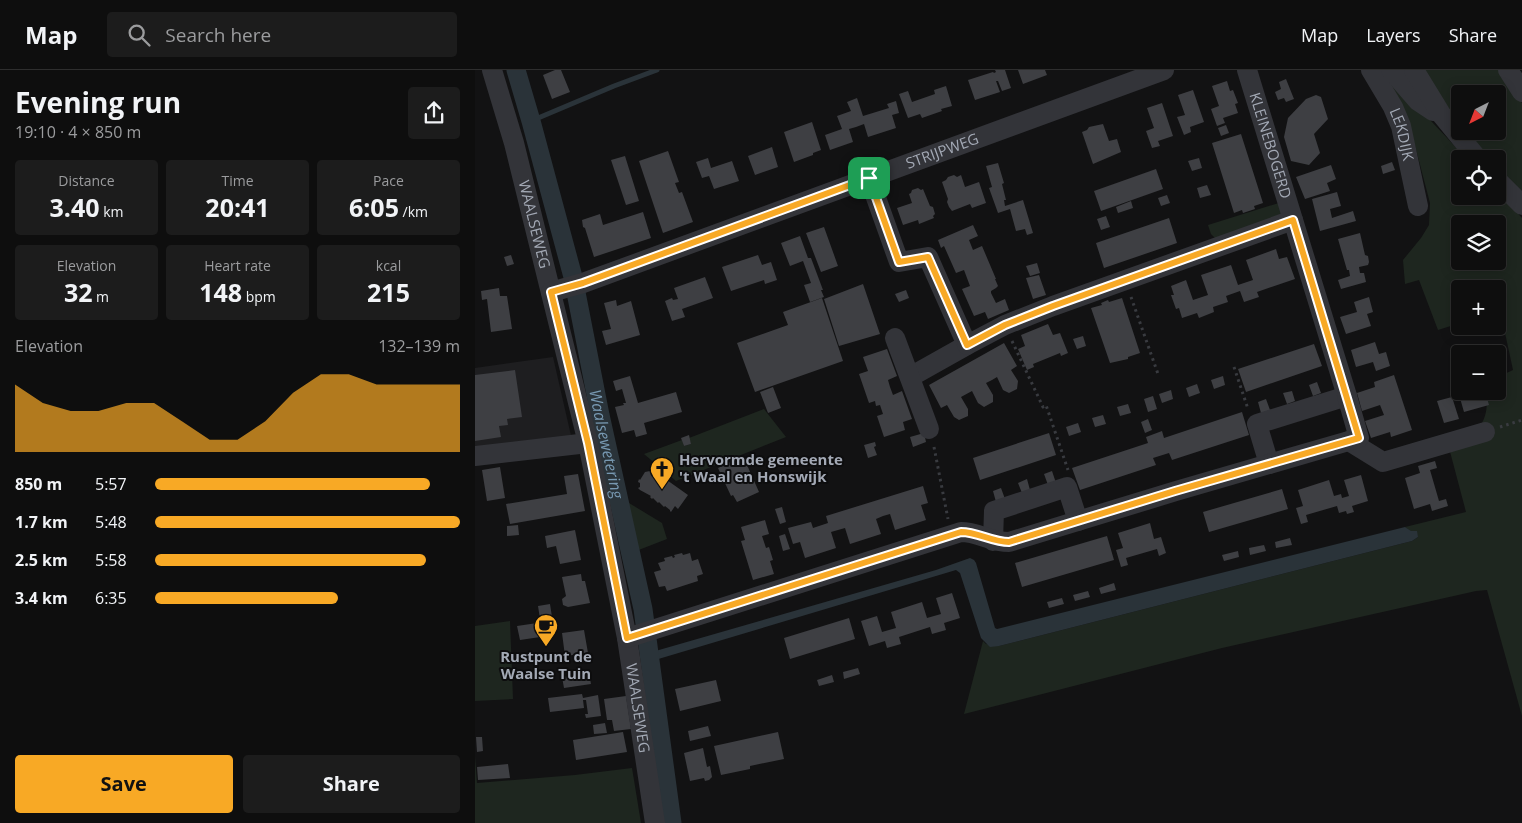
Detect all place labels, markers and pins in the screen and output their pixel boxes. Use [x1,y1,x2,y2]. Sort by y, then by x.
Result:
pin [848,157,890,199]
place label: Hervormde gemeente 't Waal en Honswijk [679,449,843,486]
church icon: Hervormde gemeente 't Waal en Honswijk [649,456,675,490]
cafe icon: Rustpunt de Waalse Tuin [533,613,559,647]
place label: Rustpunt de Waalse Tuin [500,646,592,683]

